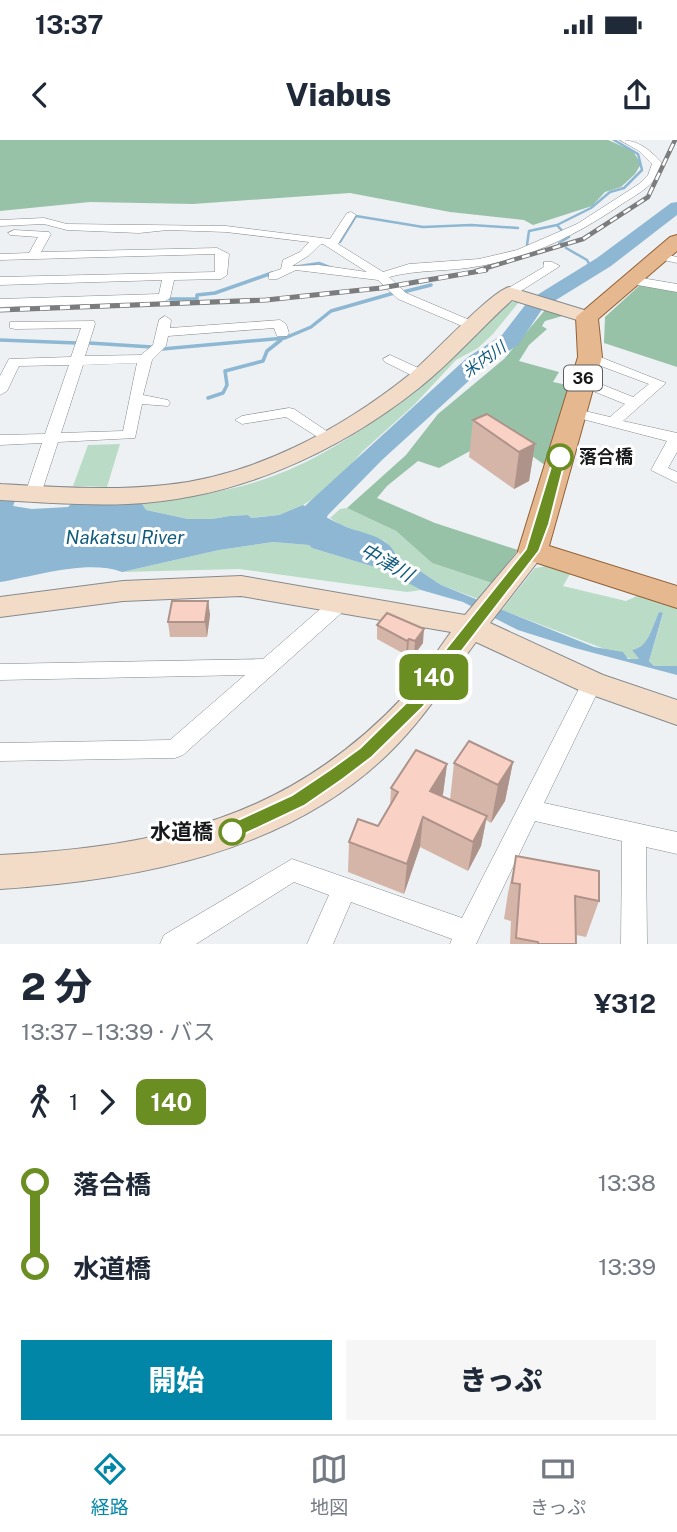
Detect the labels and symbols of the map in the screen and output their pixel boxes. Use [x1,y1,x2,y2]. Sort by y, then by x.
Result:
water label: 米内川 [459,336,511,381]
road number: 36 [564,366,602,390]
marker: 落合橋 [547,444,573,470]
place label: 落合橋 [579,446,633,467]
water label: Nakatsu River [66,526,185,548]
water label: 中津川 [357,538,419,587]
line badge: 140 [394,654,474,700]
place label: 水道橋 [150,819,213,844]
marker: 水道橋 [219,819,245,845]

